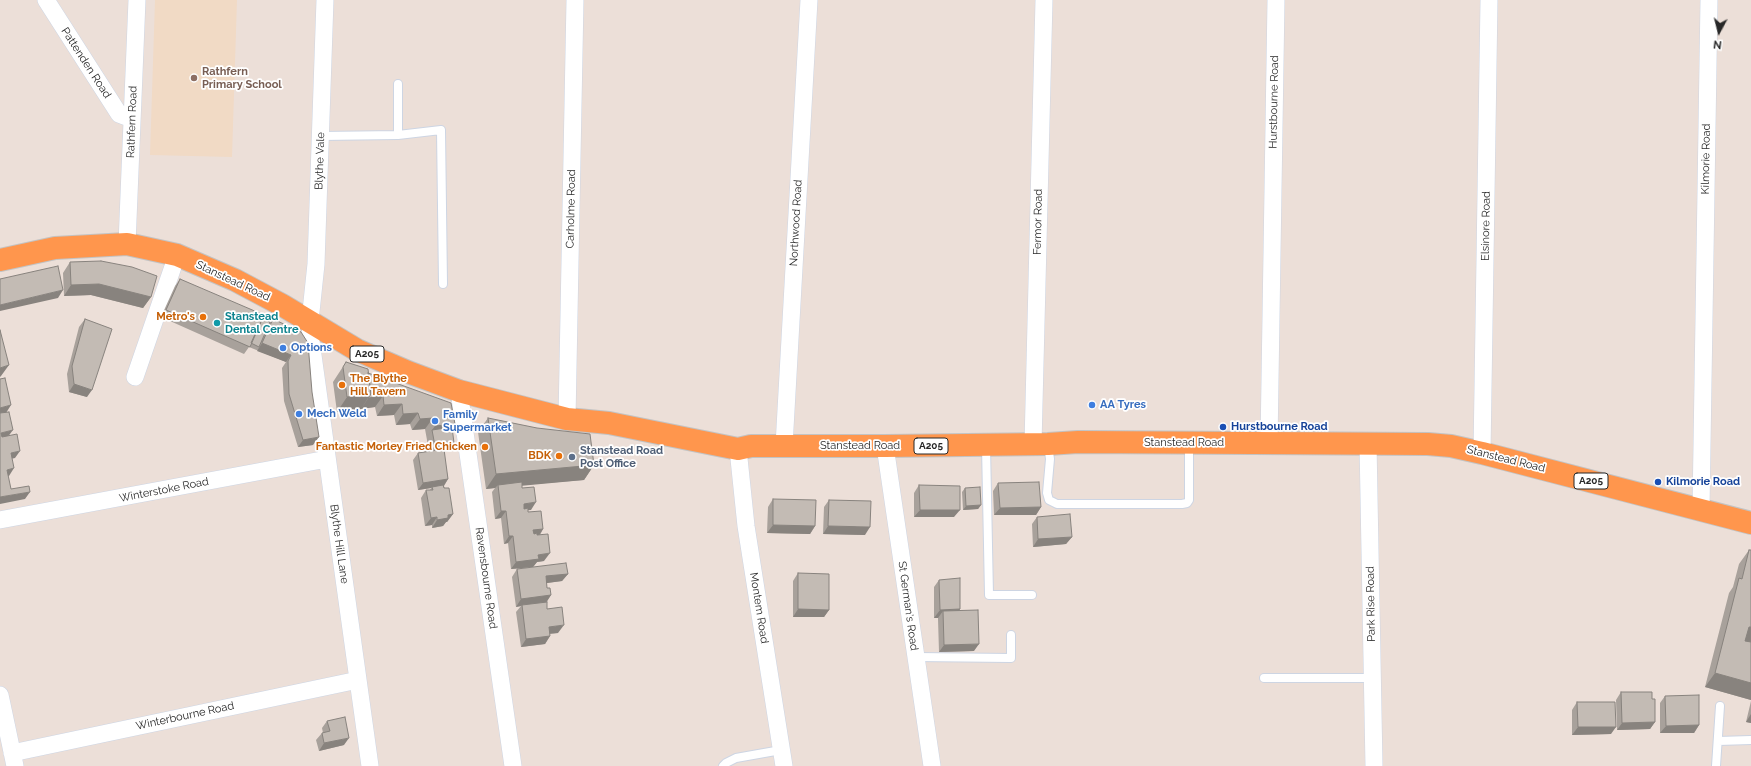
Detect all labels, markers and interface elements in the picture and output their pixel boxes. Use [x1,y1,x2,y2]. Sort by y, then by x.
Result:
north arrow [1699,12,1739,52]
street label: Pattenden Road [58,25,114,101]
text: N [1713,37,1722,51]
street label: Hurstbourne Road [1267,55,1281,149]
place label: Rathfern Primary School [202,65,282,91]
marker: Rathfern Primary School [189,73,199,83]
street label: Rathfern Road [124,86,140,158]
street label: Kilmorie Road [1699,123,1713,195]
street label: Blythe Vale [312,132,328,190]
street label: Carholme Road [564,169,578,249]
street label: Northwood Road [787,179,805,267]
street label: Fermor Road [1031,189,1045,255]
street label: Elsinore Road [1479,191,1493,261]
street label: Stanstead Road [194,258,272,304]
place label: Metro's [156,310,195,324]
place label: Stanstead Dental Centre [225,310,298,336]
marker: Metro's [198,312,208,322]
marker: Stanstead Dental Centre [212,318,222,328]
place label: Options [291,341,332,355]
marker: Options [278,343,288,353]
road number: A205 [350,346,384,362]
place label: The Blythe Hill Tavern [350,372,407,398]
marker: The Blythe Hill Tavern [337,380,347,390]
place label: AA Tyres [1100,398,1146,412]
marker: AA Tyres [1087,400,1097,410]
place label: Mech Weld [307,407,366,421]
place label: Family Supermarket [443,408,512,434]
marker: Mech Weld [294,409,304,419]
marker: Family Supermarket [430,416,440,426]
place label: Hurstbourne Road [1231,420,1328,434]
marker: Hurstbourne Road [1218,422,1228,432]
street label: Stanstead Road [1144,436,1224,450]
road number: A205 [914,438,948,454]
street label: Stanstead Road [820,439,900,453]
place label: Fantastic Morley Fried Chicken [316,440,477,454]
marker: Fantastic Morley Fried Chicken [480,442,490,452]
street label: Stanstead Road [1466,443,1546,475]
place label: Stanstead Road Post Office [580,444,663,470]
place label: BDK [528,449,551,463]
marker: BDK [554,451,564,461]
marker: Stanstead Road Post Office [567,452,577,462]
road number: A205 [1574,473,1608,489]
street label: Winterstoke Road [118,475,210,505]
place label: Kilmorie Road [1666,475,1740,489]
marker: Kilmorie Road [1653,477,1663,487]
street label: Blythe Hill Lane [327,503,351,585]
street label: Ravensbourne Road [472,526,500,630]
street label: St German's Road [895,560,921,652]
street label: Park Rise Road [1364,566,1378,642]
street label: Montem Road [747,572,771,644]
street label: Winterbourne Road [135,699,235,733]

